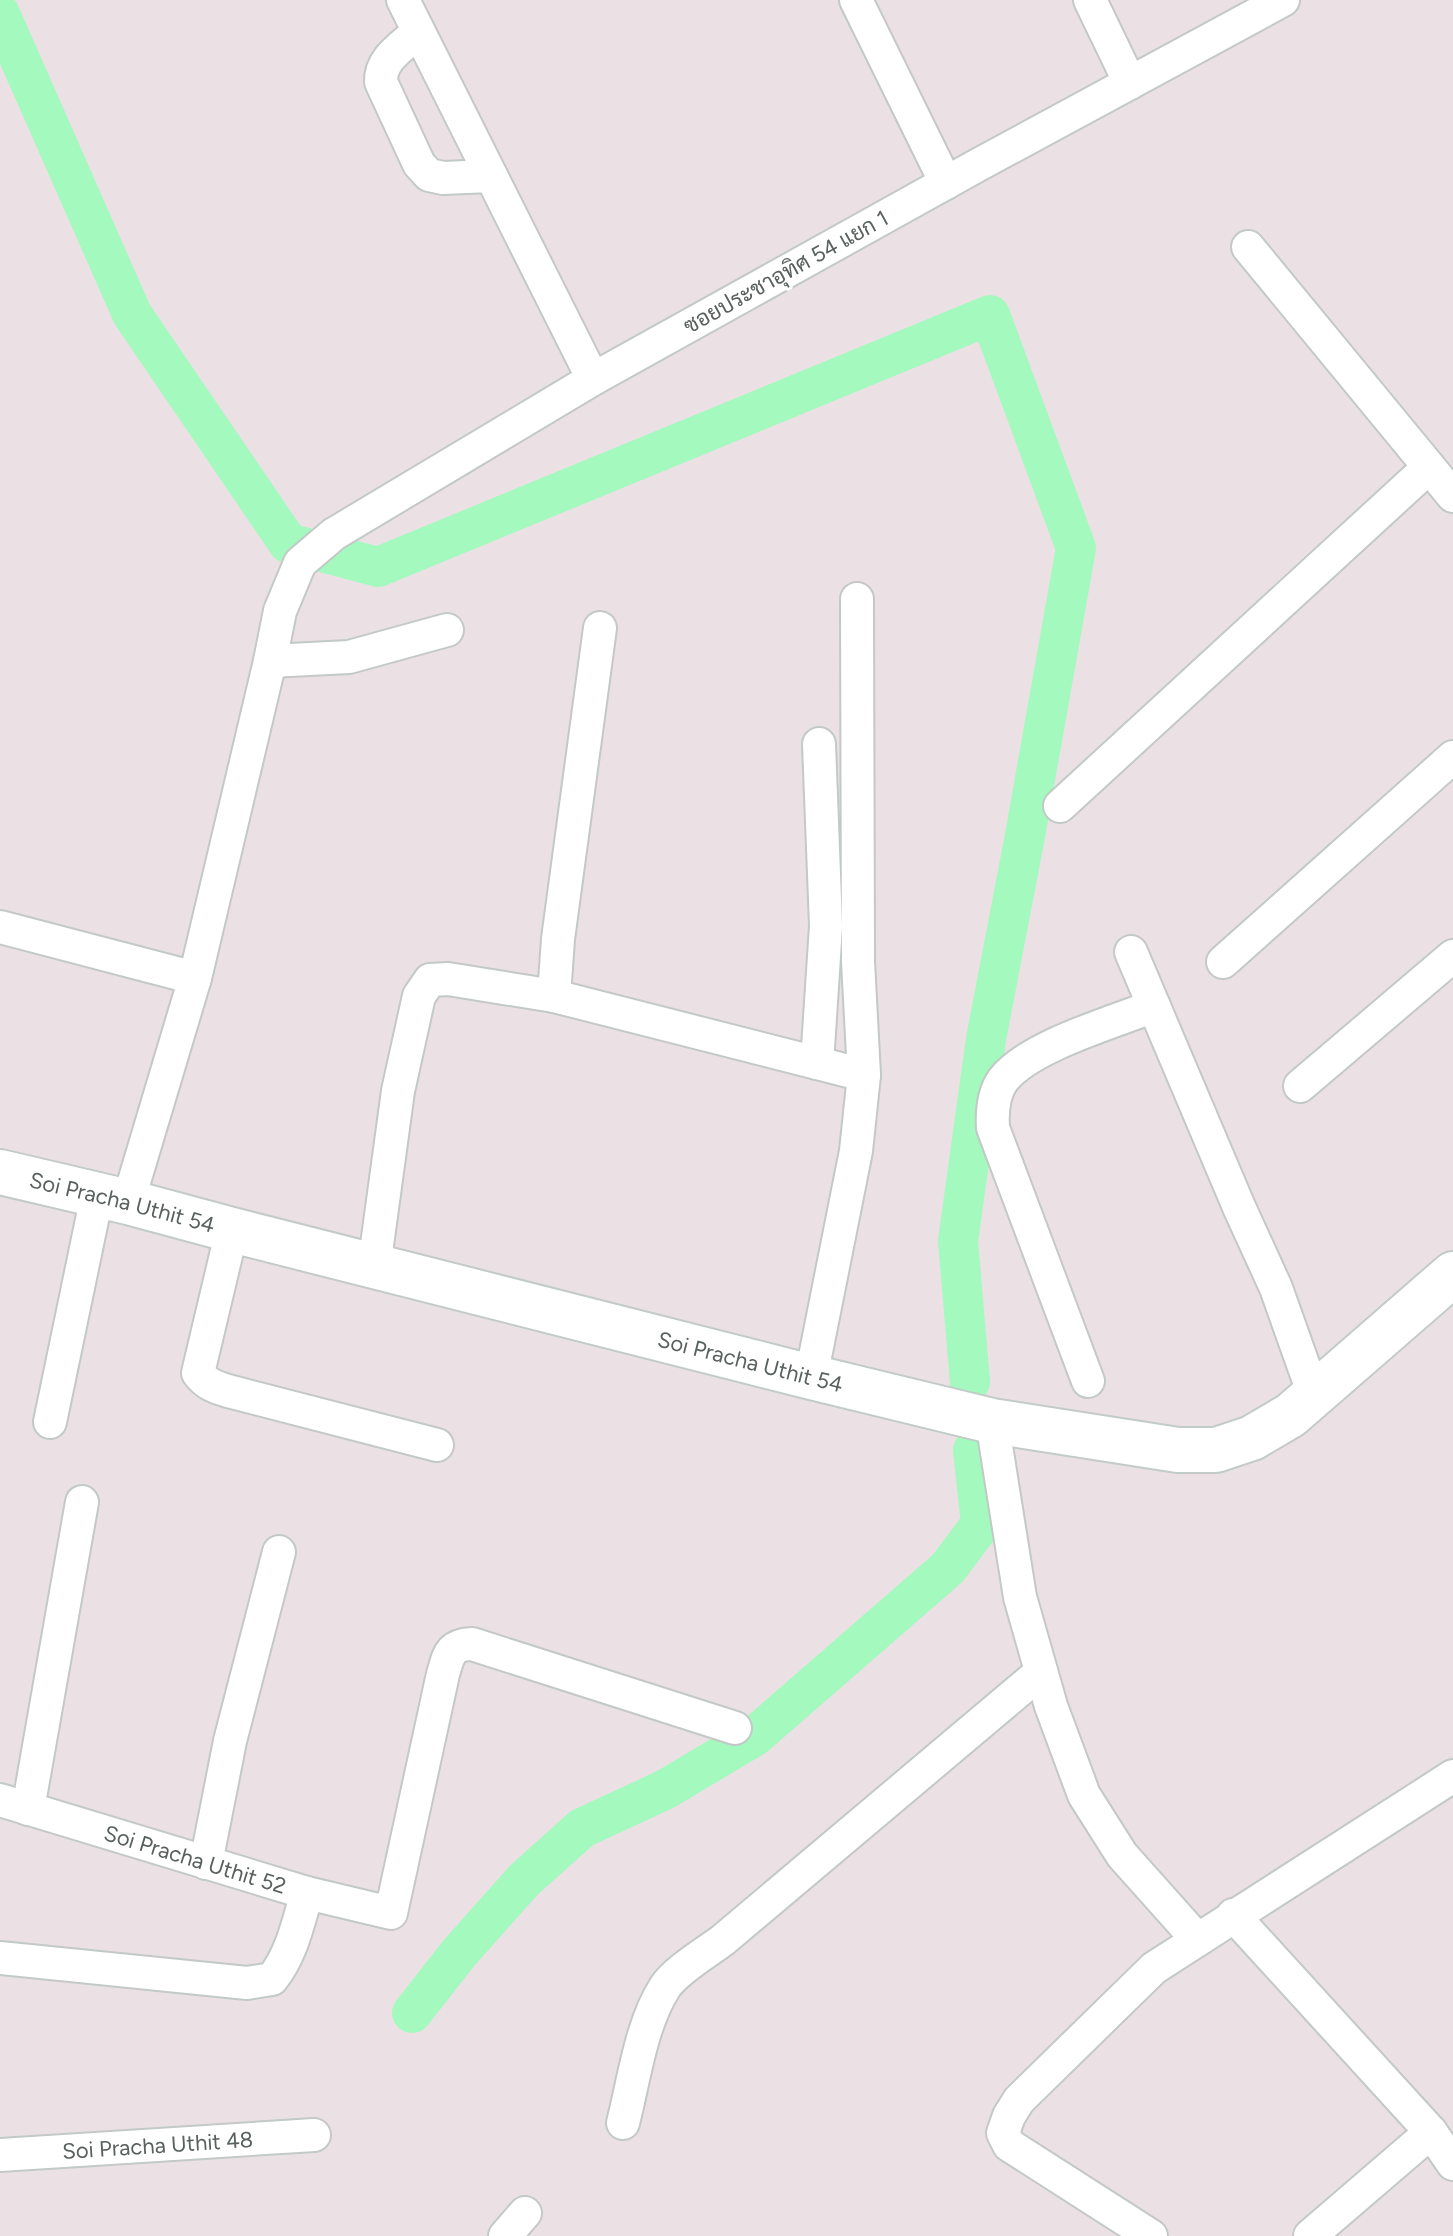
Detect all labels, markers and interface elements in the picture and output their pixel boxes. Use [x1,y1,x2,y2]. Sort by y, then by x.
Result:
street label: ซอยประชาอุทิศ 54 แยก 1 [679,204,894,341]
street label: Soi Pracha Uthit 54 [27,1166,218,1238]
street label: Soi Pracha Uthit 54 [655,1325,846,1398]
street label: Soi Pracha Uthit 52 [101,1819,290,1899]
street label: Soi Pracha Uthit 48 [61,2125,254,2165]

